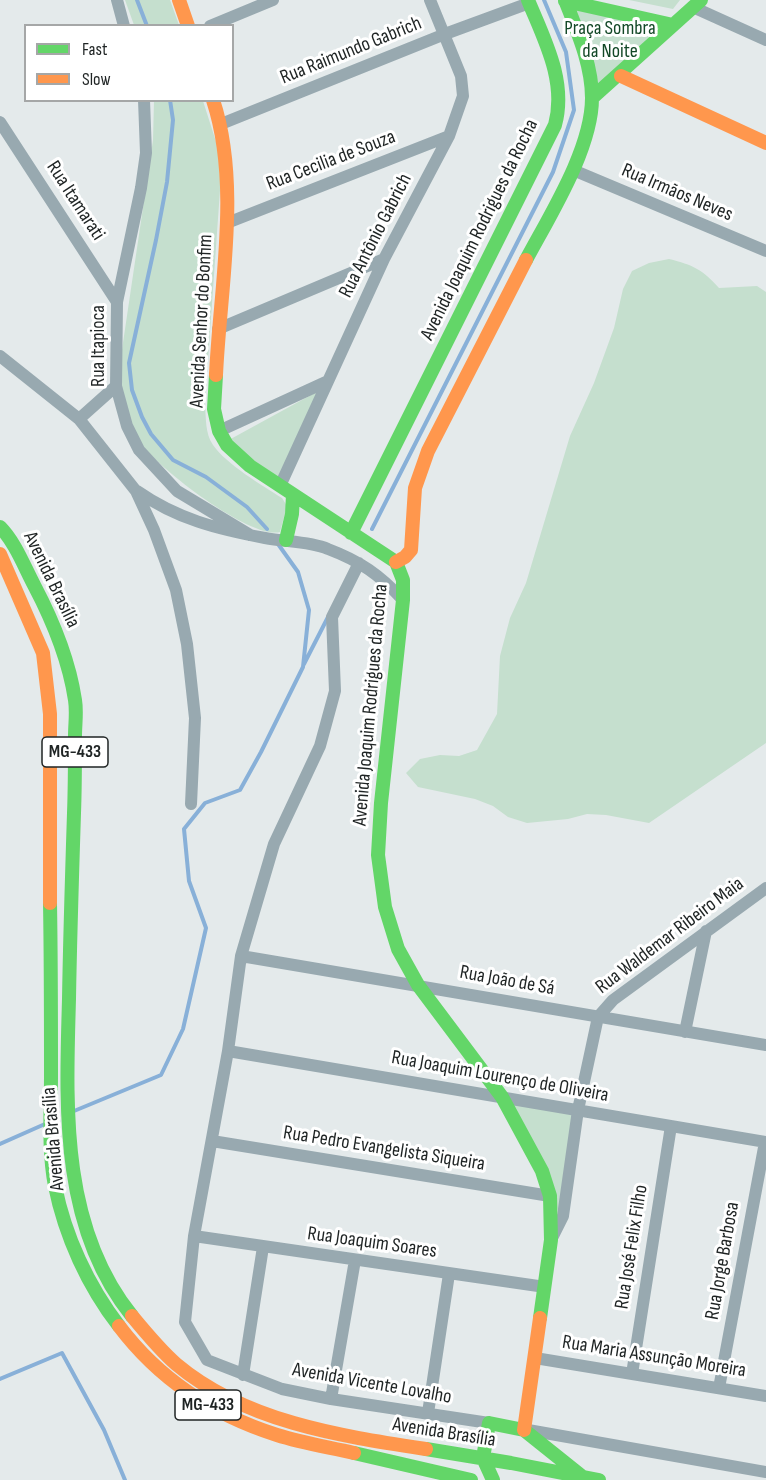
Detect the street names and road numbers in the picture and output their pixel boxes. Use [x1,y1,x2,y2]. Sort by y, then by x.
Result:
street label: Rua Raimundo Gabrich [277,12,425,90]
street label: Avenida Joaquim Rodrigues da Rocha [416,116,544,344]
street label: Rua Cecilia de Souza [263,125,399,197]
street label: Rua Itamarati [41,157,109,245]
street label: Rua Irmãos Neves [618,159,736,227]
street label: Rua Antônio Gabrich [334,170,418,302]
street label: Avenida Senhor do Bonfim [185,234,219,408]
street label: Rua Itapioca [87,305,111,387]
street label: Avenida Brasília [17,528,85,632]
street label: Avenida Joaquim Rodrigues da Rocha [348,583,394,827]
road number: MG-433 [42,737,108,767]
street label: Rua Waldemar Ribeiro Maia [591,873,749,999]
street label: Rua João de Sá [458,961,556,1001]
street label: Rua Joaquim Lourenço de Oliveira [390,1046,610,1108]
street label: Avenida Brasília [38,1086,70,1192]
street label: Rua Pedro Evangelista Siqueira [281,1121,487,1177]
street label: Rua José Felix Filho [610,1183,654,1311]
street label: Rua Jorge Barbosa [701,1200,745,1322]
street label: Rua Joaquim Soares [306,1222,438,1264]
street label: Rua Maria Assunção Moreira [561,1331,747,1383]
street label: Avenida Vicente Lovalho [291,1358,453,1410]
road number: MG-433 [175,1390,241,1420]
street label: Avenida Brasília [391,1413,497,1453]

